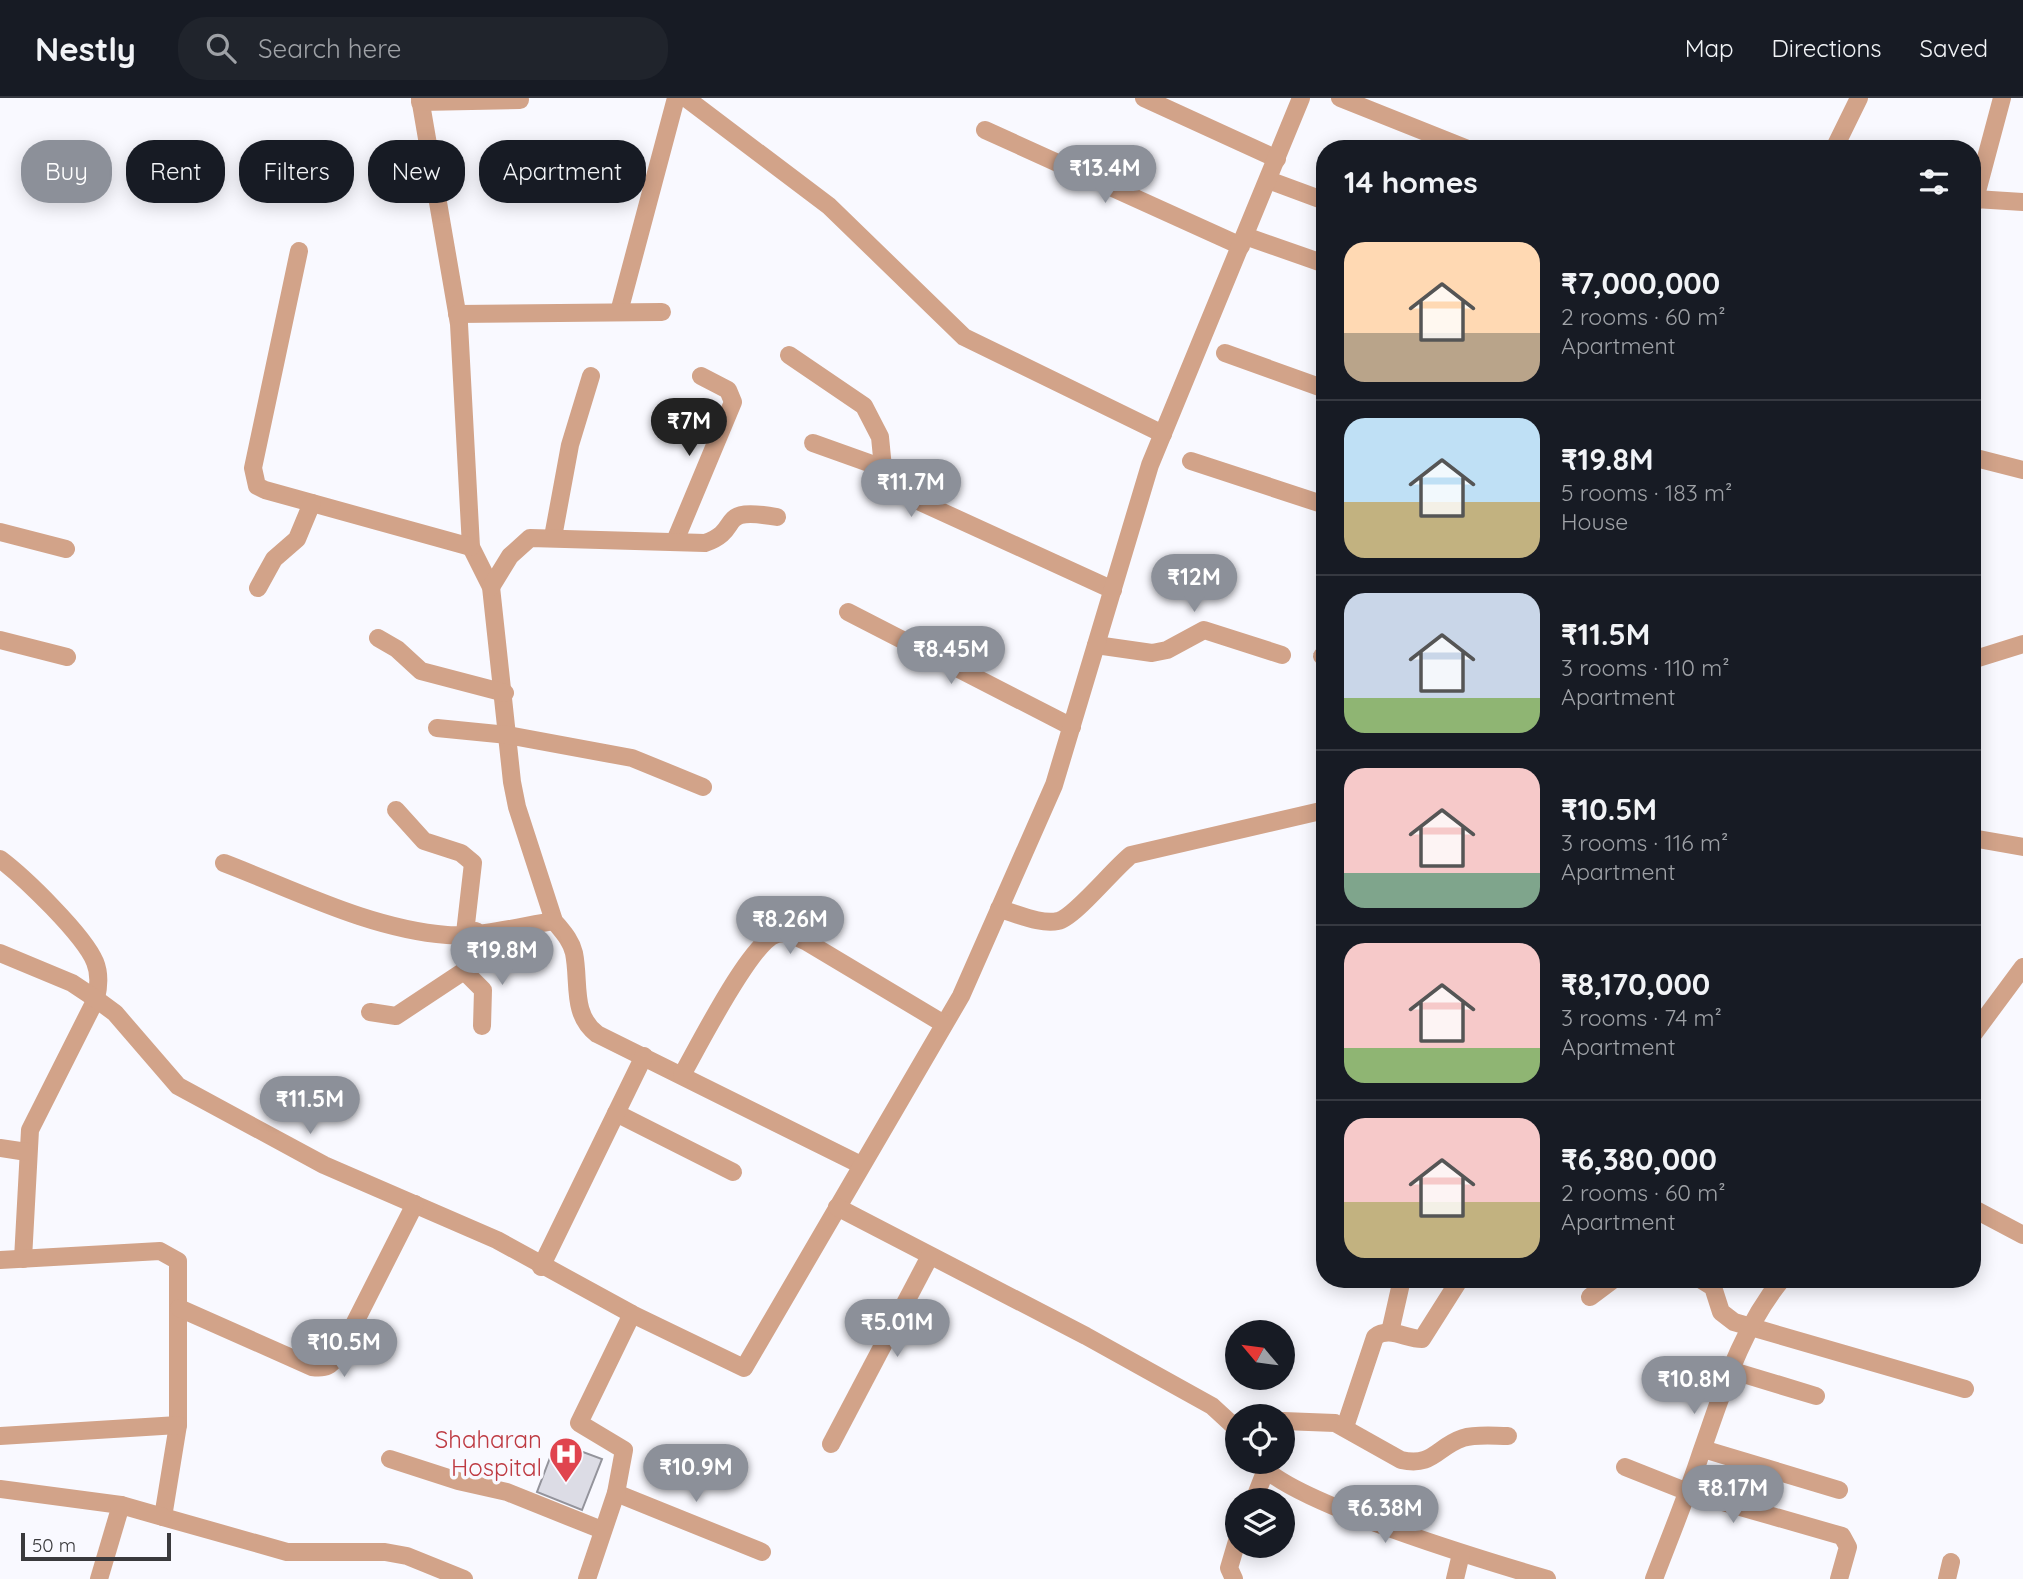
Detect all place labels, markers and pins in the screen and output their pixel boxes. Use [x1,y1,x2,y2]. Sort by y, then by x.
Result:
pin: ₹13.4M [1048,146,1162,205]
pin: ₹7M [655,398,723,458]
pin: ₹11.7M [854,460,968,519]
pin: ₹12M [1153,554,1235,614]
pin: ₹8.45M [894,626,1008,686]
pin: ₹8.26M [733,896,847,956]
pin: ₹19.8M [445,928,559,987]
pin: ₹11.5M [253,1076,367,1136]
pin: ₹5.01M [840,1300,954,1359]
pin: ₹10.5M [287,1320,401,1379]
pin: ₹10.8M [1637,1356,1751,1416]
place label: Shaharan Hospital [435,1424,542,1482]
hospital icon: Shaharan Hospital [547,1435,585,1484]
pin: ₹10.9M [639,1444,753,1504]
pin: ₹8.17M [1676,1466,1790,1525]
pin: ₹6.38M [1328,1486,1442,1545]

